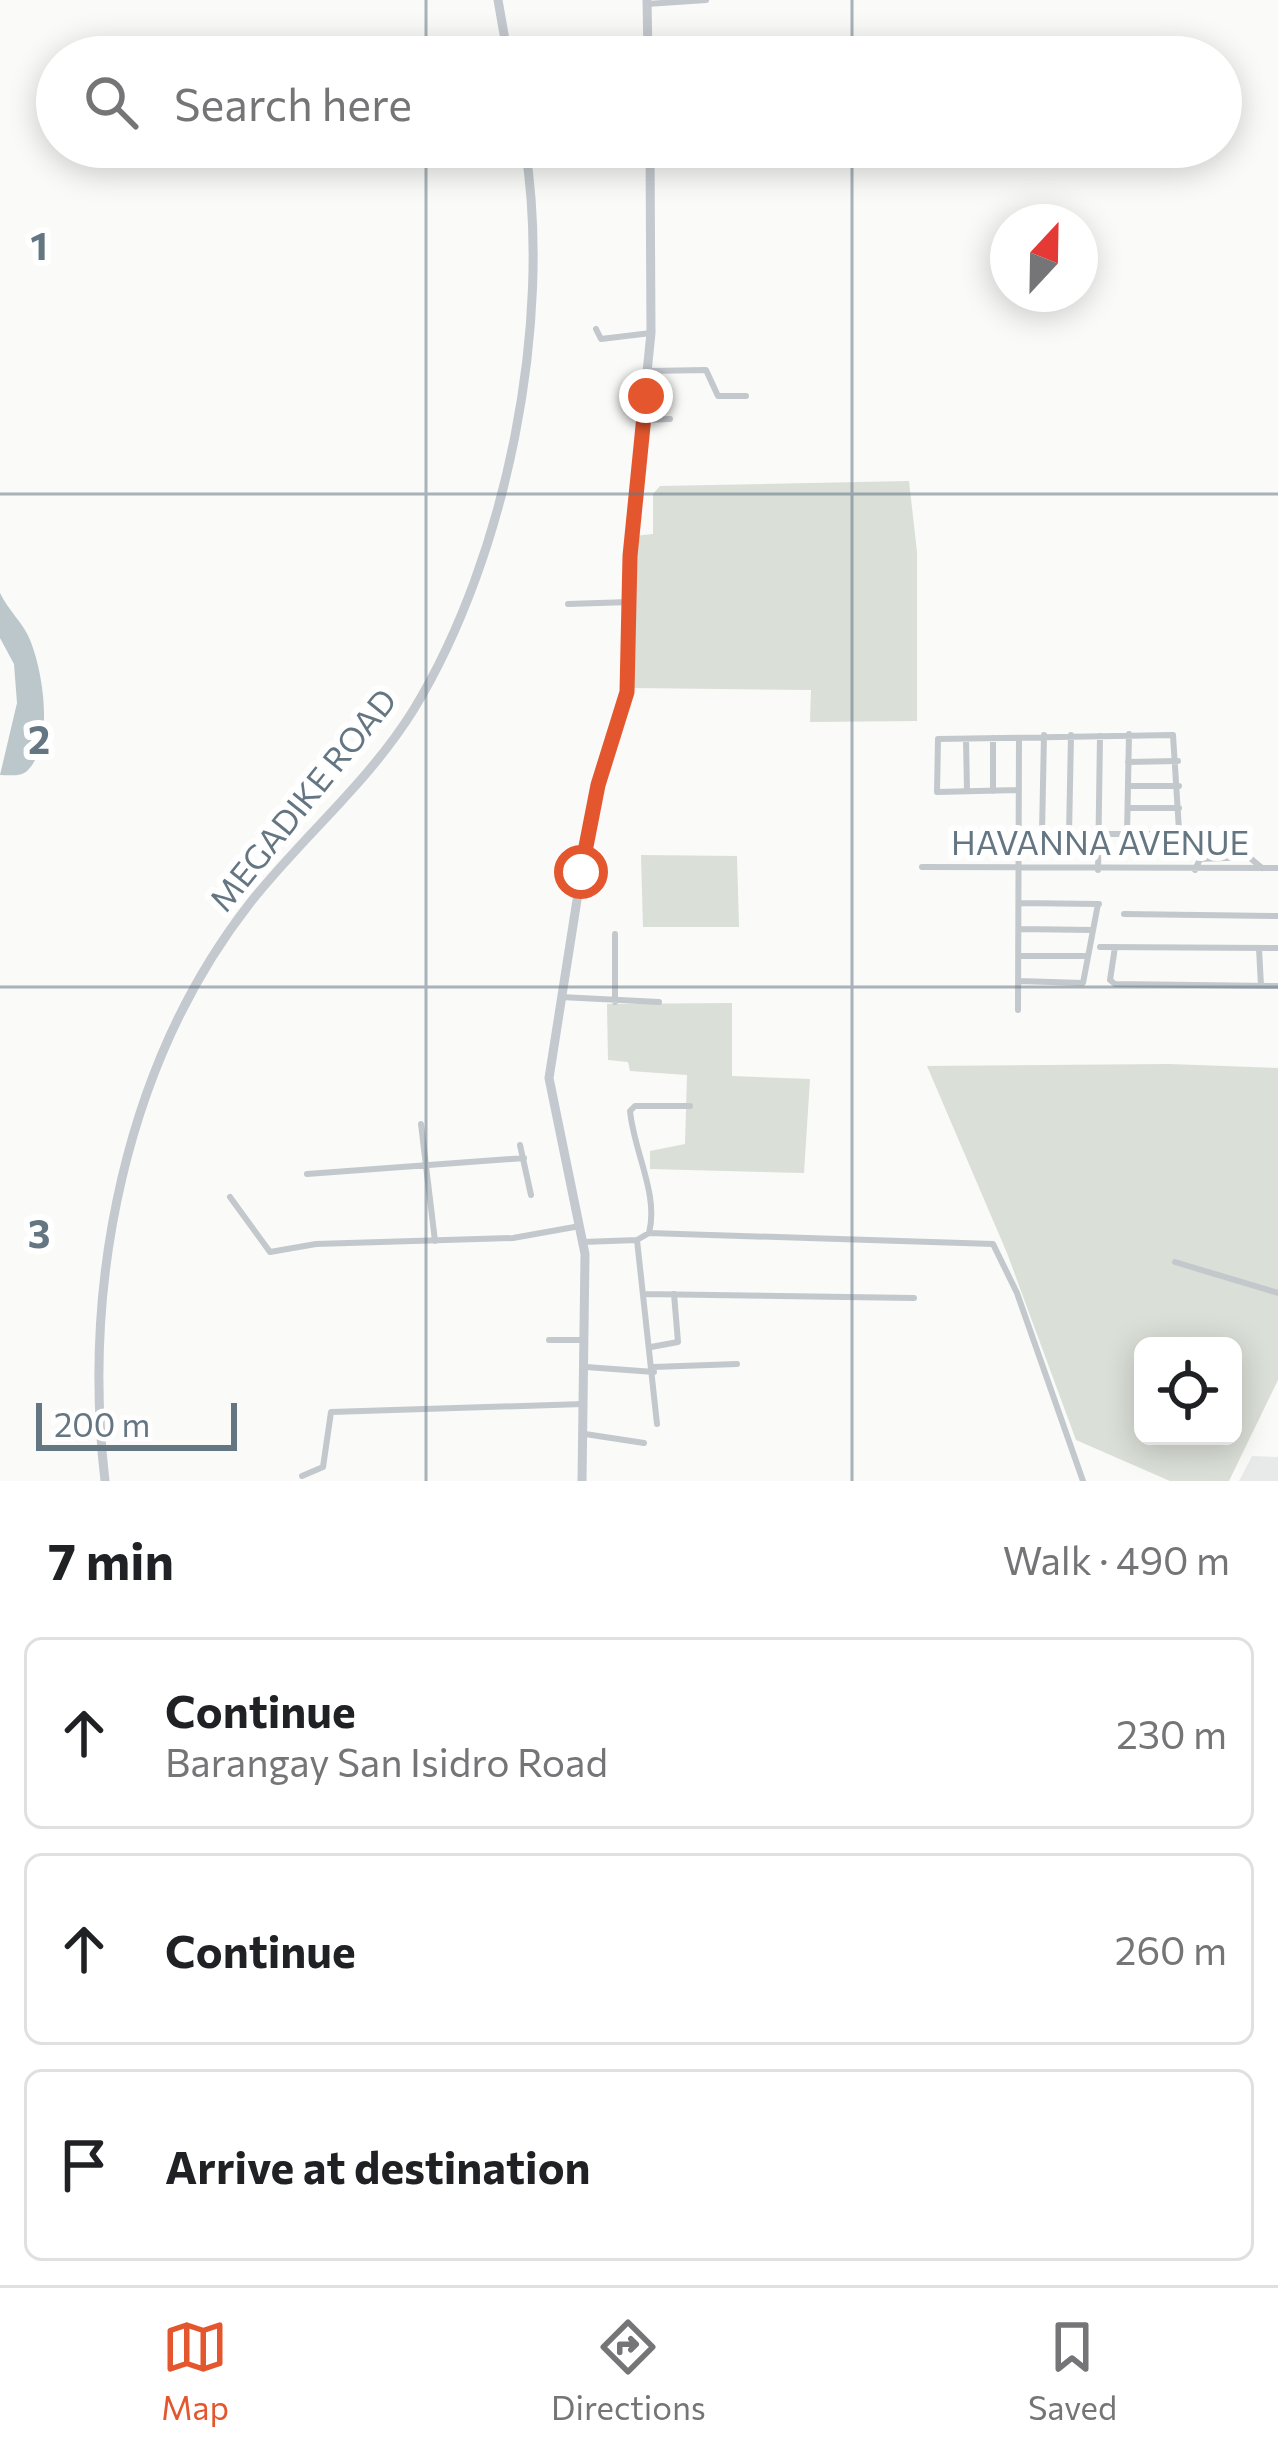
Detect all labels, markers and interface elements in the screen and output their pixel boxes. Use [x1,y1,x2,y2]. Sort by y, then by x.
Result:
search box [36,36,1242,168]
icon: search [78,69,144,135]
text: Search here [174,75,412,130]
north arrow [990,204,1098,312]
text: 1 [30,220,48,268]
route end [619,369,673,423]
street label: MEGADIKE ROAD [200,680,404,919]
text: 2 [28,714,50,762]
street label: HAVANNA AVENUE [951,821,1249,862]
route start [554,845,608,899]
text: 3 [28,1208,50,1256]
map controls [1134,1337,1242,1445]
button: locate [1134,1337,1242,1445]
scale bar [36,1397,237,1450]
text: 200 m [54,1403,150,1444]
text: 7 min [48,1528,174,1591]
text: Walk · 490 m [1003,1535,1230,1583]
text: Continue [165,1682,356,1737]
icon: ahead [51,1700,117,1766]
text: 230 m [1116,1709,1227,1757]
text: Barangay San Isidro Road [165,1737,608,1785]
icon: ahead [51,1916,117,1982]
text: Continue [165,1922,356,1977]
text: 260 m [1115,1925,1227,1973]
icon: arrive [51,2132,117,2198]
text: Arrive at destination [165,2138,591,2193]
tab: Map [161,2314,229,2427]
tab: Directions [551,2314,706,2427]
tab: Saved [1028,2314,1117,2427]

